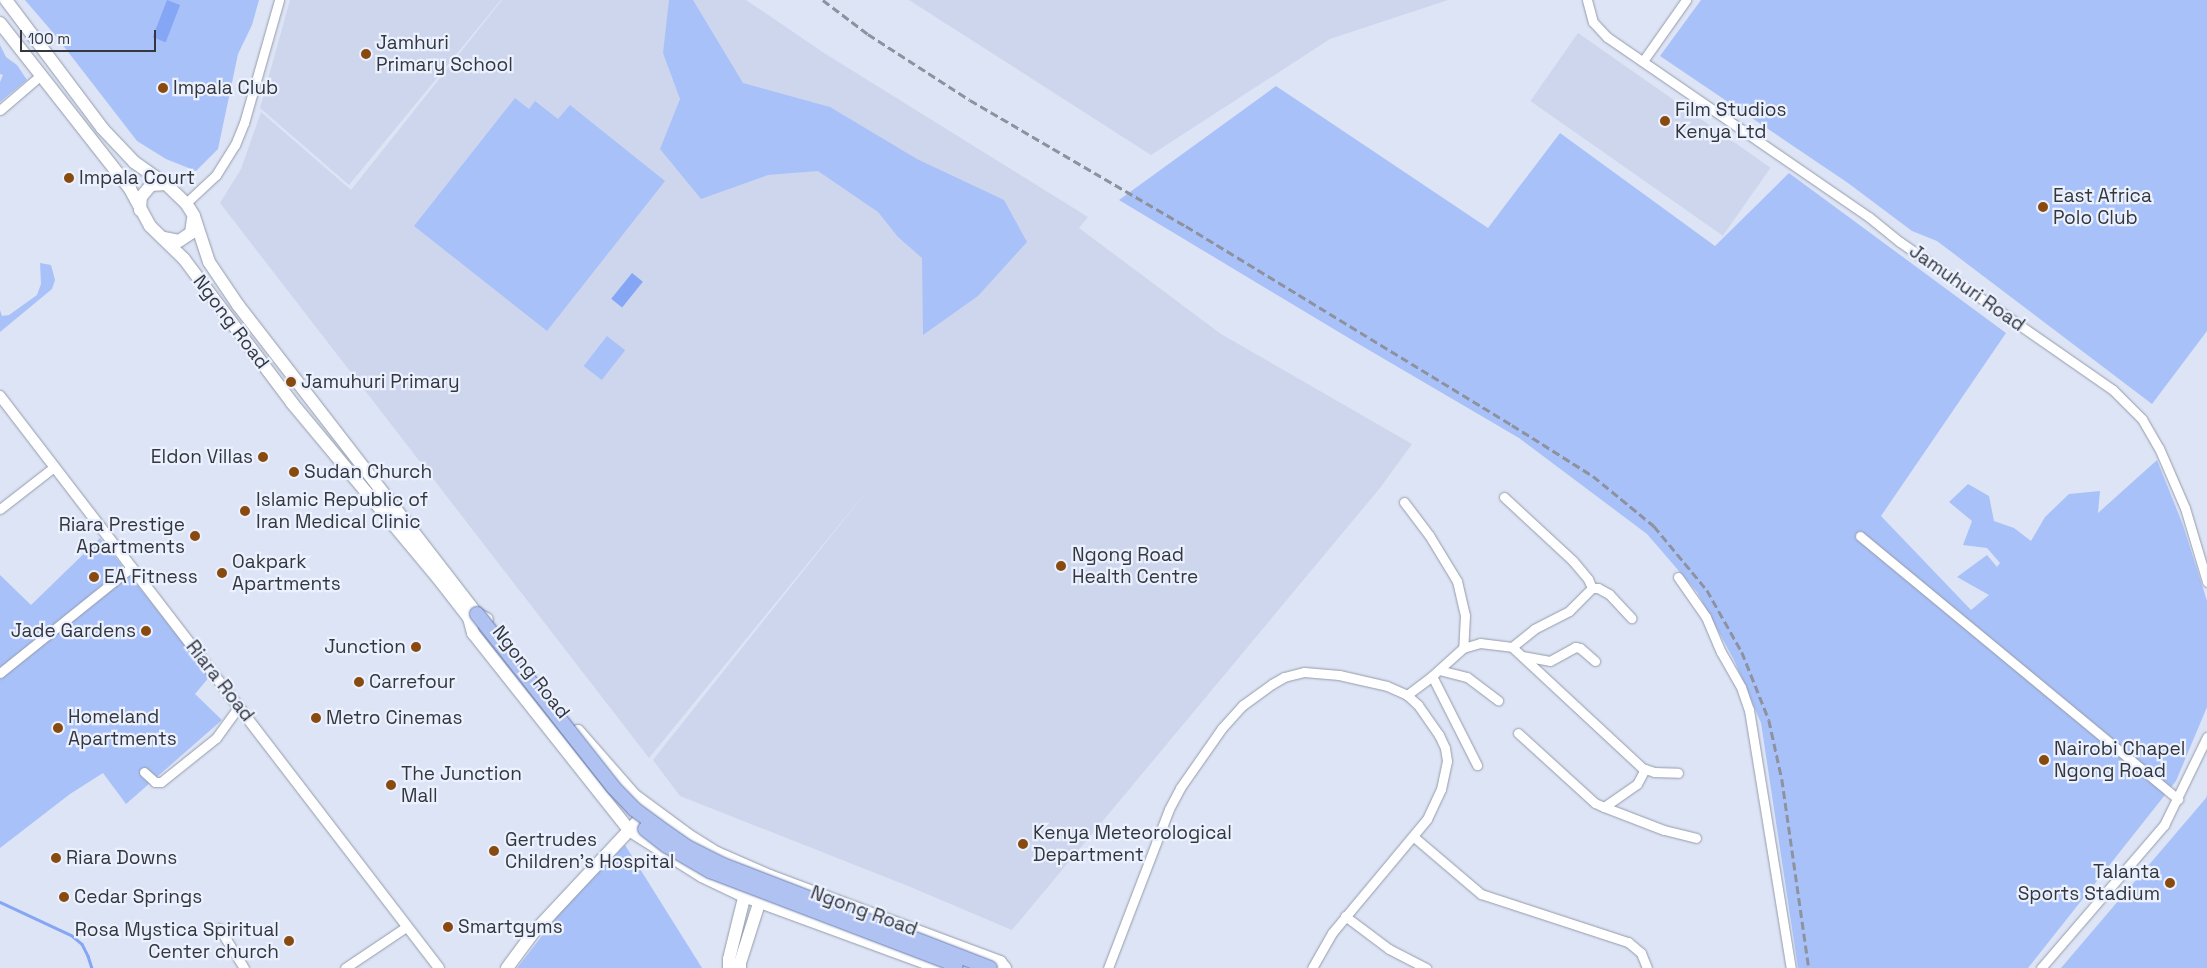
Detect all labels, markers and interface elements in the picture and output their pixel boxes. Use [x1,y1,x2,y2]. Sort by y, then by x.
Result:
scale bar [22,20,159,52]
text: 100 m [28,29,70,48]
place label: Jamhuri Primary School [376,32,513,76]
marker: Jamhuri Primary School [360,48,372,60]
place label: Impala Club [173,77,278,99]
marker: Impala Club [157,82,169,94]
place label: Film Studios Kenya Ltd [1675,99,1786,143]
marker: Film Studios Kenya Ltd [1659,115,1671,127]
place label: Impala Court [79,167,195,189]
marker: Impala Court [63,172,75,184]
place label: East Africa Polo Club [2053,185,2152,229]
marker: East Africa Polo Club [2037,201,2049,213]
street label: Jamuhuri Road [1905,240,2029,336]
street label: Ngong Road [188,270,274,374]
place label: Jamuhuri Primary [301,371,460,393]
marker: Jamuhuri Primary [285,376,297,388]
place label: Eldon Villas [151,446,253,468]
marker: Eldon Villas [257,451,269,463]
place label: Sudan Church [304,461,432,483]
marker: Sudan Church [288,466,300,478]
place label: Islamic Republic of Iran Medical Clinic [256,489,428,533]
marker: Islamic Republic of Iran Medical Clinic [238,504,252,518]
place label: Riara Prestige Apartments [59,514,185,558]
marker: Riara Prestige Apartments [189,530,201,542]
place label: Ngong Road Health Centre [1072,544,1198,588]
place label: Oakpark Apartments [232,551,341,595]
marker: Ngong Road Health Centre [1054,559,1068,573]
place label: EA Fitness [104,566,198,588]
marker: Oakpark Apartments [216,567,228,579]
marker: EA Fitness [88,571,100,583]
place label: Jade Gardens [11,620,136,642]
street label: Ngong Road [488,621,574,723]
marker: Jade Gardens [140,625,152,637]
street label: Riara Road [181,636,259,726]
place label: Junction [324,636,406,658]
marker: Junction [410,641,422,653]
place label: Carrefour [369,671,455,693]
marker: Carrefour [353,676,365,688]
place label: Homeland Apartments [68,706,177,750]
place label: Metro Cinemas [326,707,462,729]
marker: Metro Cinemas [310,712,322,724]
marker: Homeland Apartments [52,722,64,734]
place label: Nairobi Chapel Ngong Road [2054,738,2185,782]
marker: Nairobi Chapel Ngong Road [2038,754,2050,766]
place label: The Junction Mall [401,763,522,807]
marker: The Junction Mall [385,779,397,791]
place label: Kenya Meteorological Department [1033,822,1232,866]
place label: Gertrudes Children's Hospital [505,829,675,873]
marker: Kenya Meteorological Department [1017,838,1029,850]
marker: Gertrudes Children's Hospital [487,844,501,858]
place label: Riara Downs [66,847,177,869]
marker: Riara Downs [50,852,62,864]
place label: Talanta Sports Stadium [2018,861,2160,905]
marker: Talanta Sports Stadium [2164,877,2176,889]
street label: Ngong Road [808,881,920,941]
place label: Cedar Springs [74,886,202,908]
marker: Cedar Springs [58,891,70,903]
place label: Smartgyms [458,916,563,938]
place label: Rosa Mystica Spiritual Center church [75,919,279,963]
marker: Smartgyms [442,921,454,933]
marker: Rosa Mystica Spiritual Center church [283,935,295,947]

